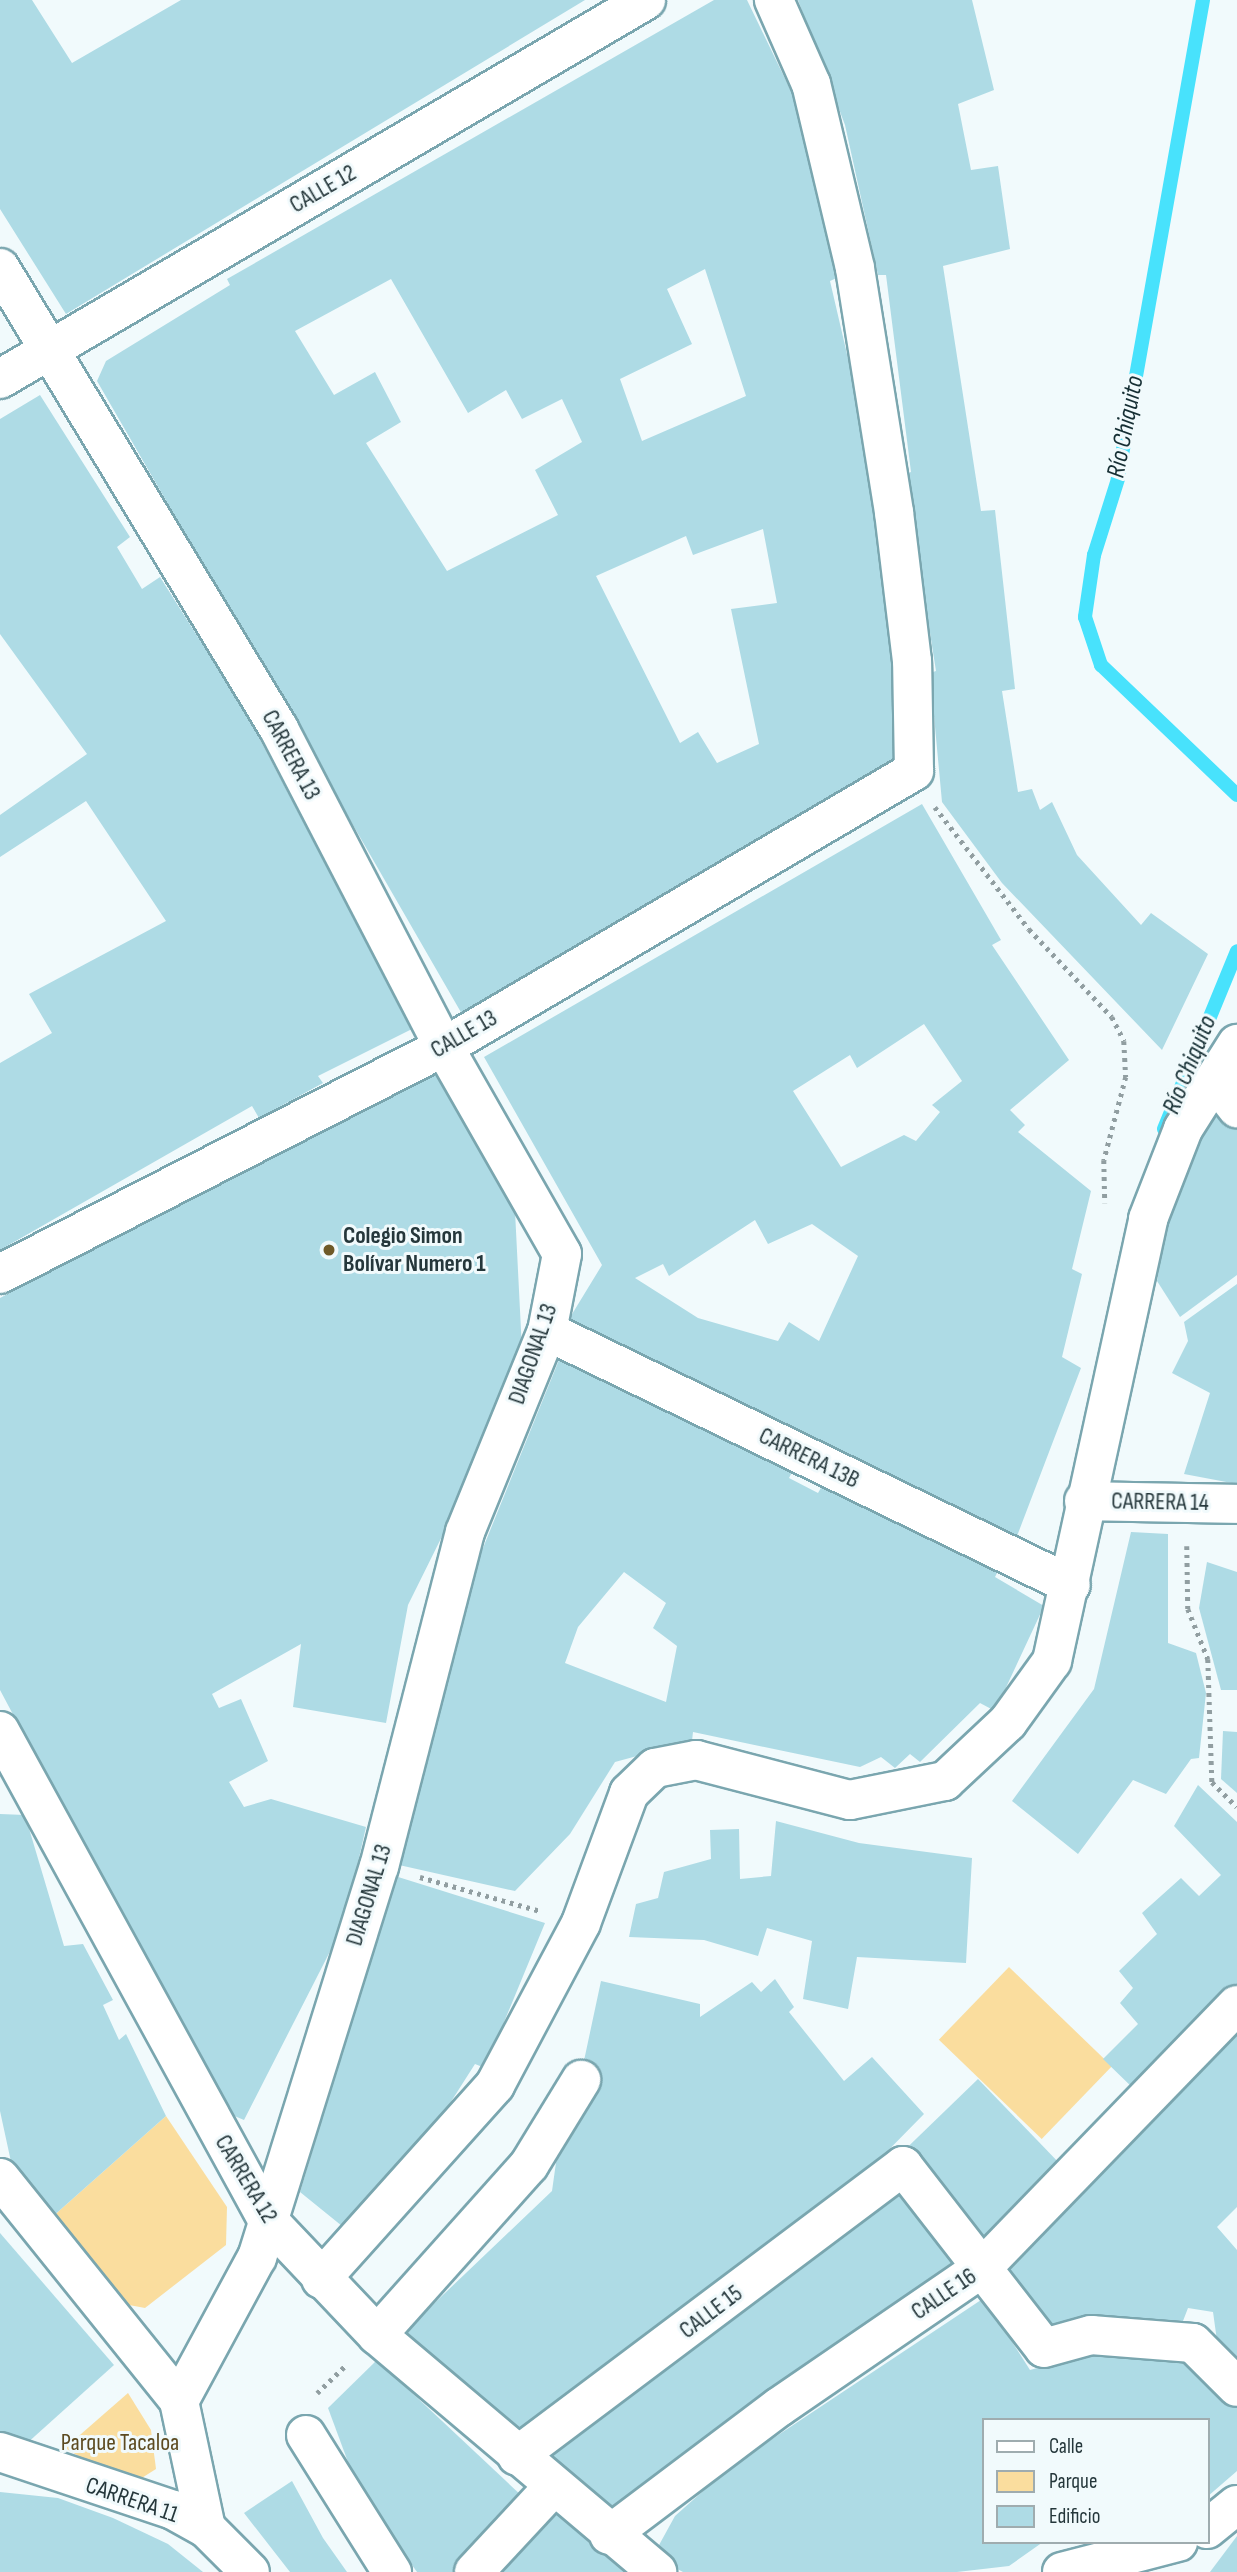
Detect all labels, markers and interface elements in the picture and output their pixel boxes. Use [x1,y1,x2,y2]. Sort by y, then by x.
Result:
street label: CALLE 12 [285,159,361,219]
water label: Río Chiquito [1101,373,1151,481]
street label: CARRERA 13 [255,705,327,805]
street label: CALLE 13 [426,1004,502,1064]
water label: Río Chiquito [1156,1011,1224,1119]
place label: Colegio Simon Bolívar Numero 1 [343,1222,486,1278]
marker: Colegio Simon Bolívar Numero 1 [321,1242,337,1258]
street label: DIAGONAL 13 [502,1300,564,1408]
street label: CARRERA 13B [754,1421,864,1495]
street label: CARRERA 14 [1111,1487,1209,1517]
street label: DIAGONAL 13 [340,1841,398,1949]
street label: CARRERA 12 [209,2130,283,2228]
street label: CALLE 16 [906,2262,982,2326]
street label: CALLE 15 [674,2279,748,2345]
legend [982,2418,1209,2544]
park label: Parque Tacaloa [61,2429,179,2457]
text: Calle [1049,2434,1083,2459]
text: Parque [1049,2469,1097,2494]
street label: CARRERA 11 [82,2471,182,2529]
text: Edificio [1049,2504,1100,2529]

